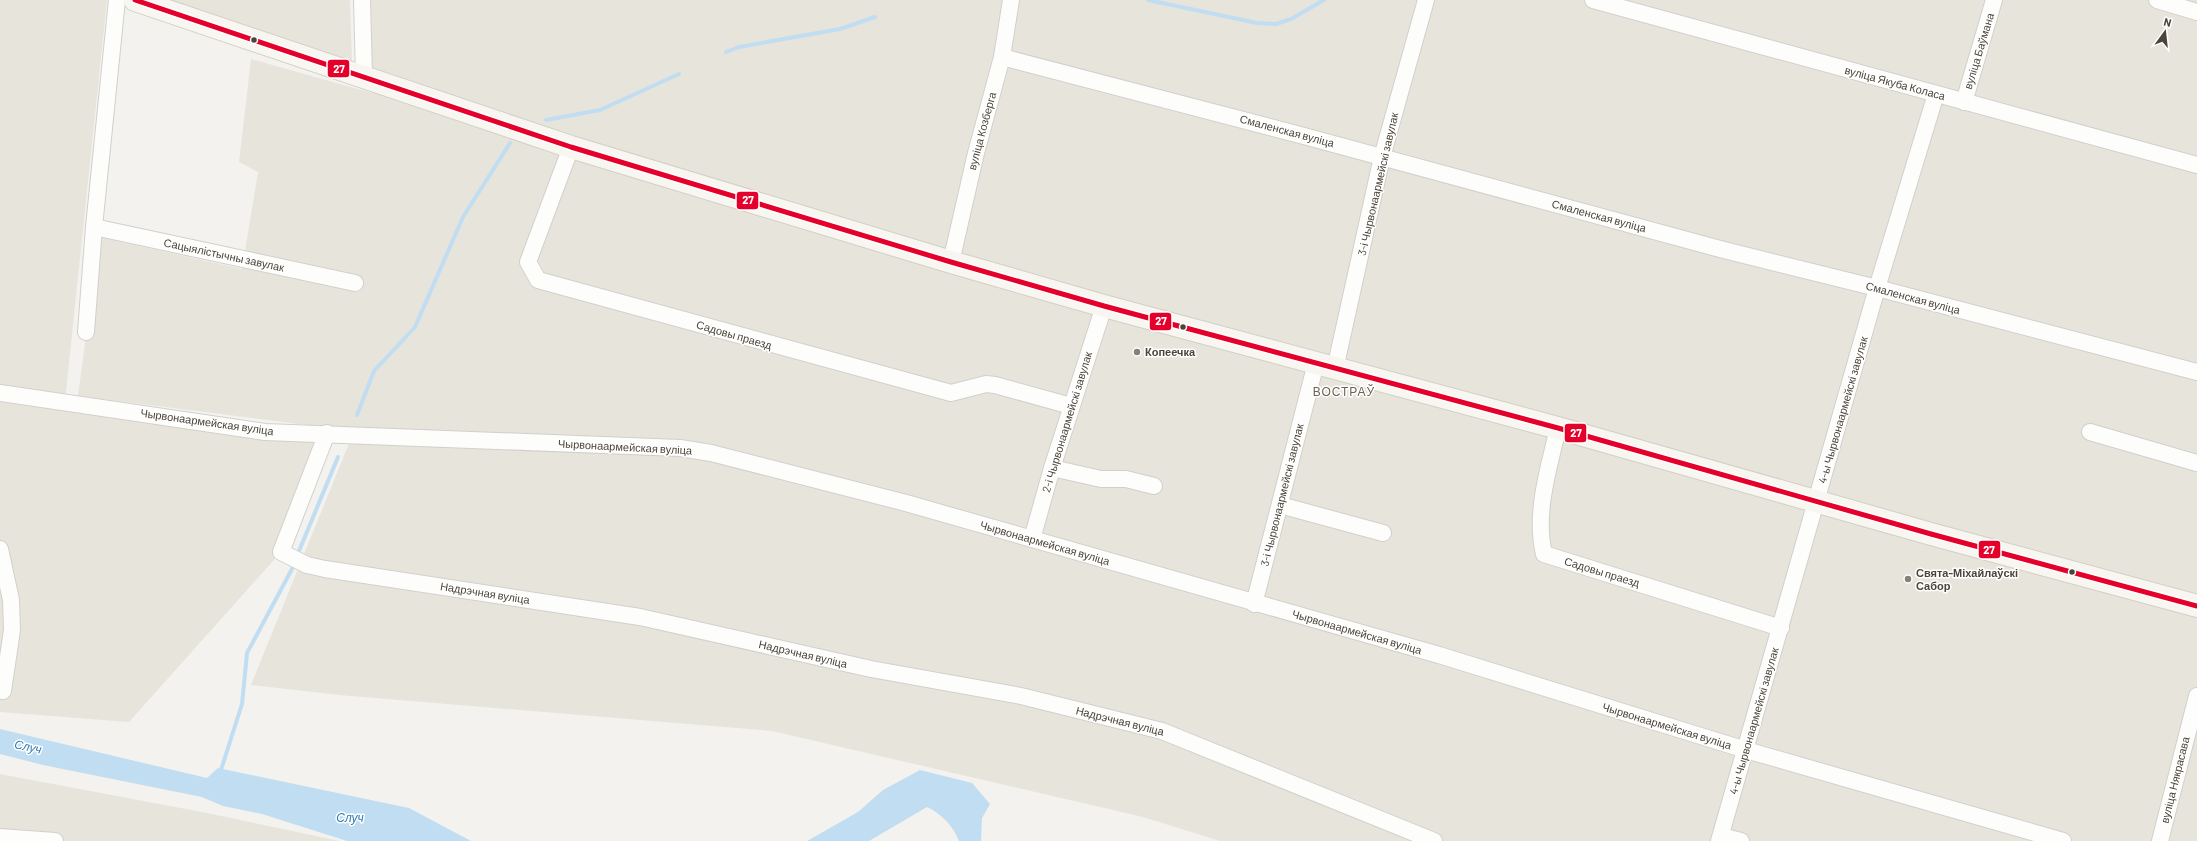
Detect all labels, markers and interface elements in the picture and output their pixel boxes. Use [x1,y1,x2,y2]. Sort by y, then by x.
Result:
street label: вуліца Баўмана [1961,10,1997,91]
north arrow [2145,12,2185,52]
text: N [2162,15,2173,29]
unlabelled marker [249,35,259,45]
line badge: 27 [327,59,350,78]
text: 27 [333,62,345,75]
street label: вуліца Якуба Коласа [1843,63,1948,102]
street label: вуліца Козберга [965,90,998,171]
street label: 3-і Чырвонаармейскі завулак [1355,111,1400,257]
street label: Смаленская вуліца [1238,112,1337,150]
line badge: 27 [736,191,759,210]
text: 27 [742,193,754,206]
street label: Смаленская вуліца [1550,197,1649,235]
street label: Сацыялістычны завулак [163,235,286,274]
street label: Смаленская вуліца [1864,279,1963,317]
line badge: 27 [1149,312,1172,331]
text: 27 [1155,314,1167,327]
street label: Садовы праезд [695,318,774,352]
unlabelled marker [1178,322,1188,332]
street label: 4-ы Чырвонаармейскі завулак [1815,335,1870,485]
place label: Копеечка [1145,345,1196,358]
marker: Копеечка [1132,347,1142,357]
street label: 2-і Чырвонаармейскі завулак [1039,350,1094,494]
district label: ВОСТРАЎ [1313,384,1375,398]
street label: Чырвонаармейская вуліца [140,406,275,437]
street label: 3-і Чырвонаармейскі завулак [1257,422,1306,567]
line badge: 27 [1564,423,1587,443]
text: 27 [1570,426,1582,439]
street label: Чырвонаармейская вуліца [558,436,693,457]
street label: Чырвонаармейская вуліца [979,518,1112,568]
line badge: 27 [1978,540,2001,559]
text: 27 [1983,543,1995,556]
street label: Садовы праезд [1563,554,1642,589]
place label: Свята-Міхайлаўскі Сабор [1916,566,2018,592]
unlabelled marker [2067,567,2077,577]
marker: Свята-Міхайлаўскі Сабор [1903,574,1913,584]
street label: Надрэчная вуліца [439,579,532,606]
street label: Чырвонаармейская вуліца [1291,607,1424,657]
street label: Надрэчная вуліца [758,637,849,670]
street label: 4-ы Чырвонаармейскі завулак [1726,646,1781,796]
street label: Чырвонаармейская вуліца [1601,700,1734,752]
street label: Надрэчная вуліца [1075,703,1166,738]
street label: вуліца Някрасава [2157,734,2192,825]
water label: Случ [13,736,43,757]
water label: Случ [336,810,364,825]

